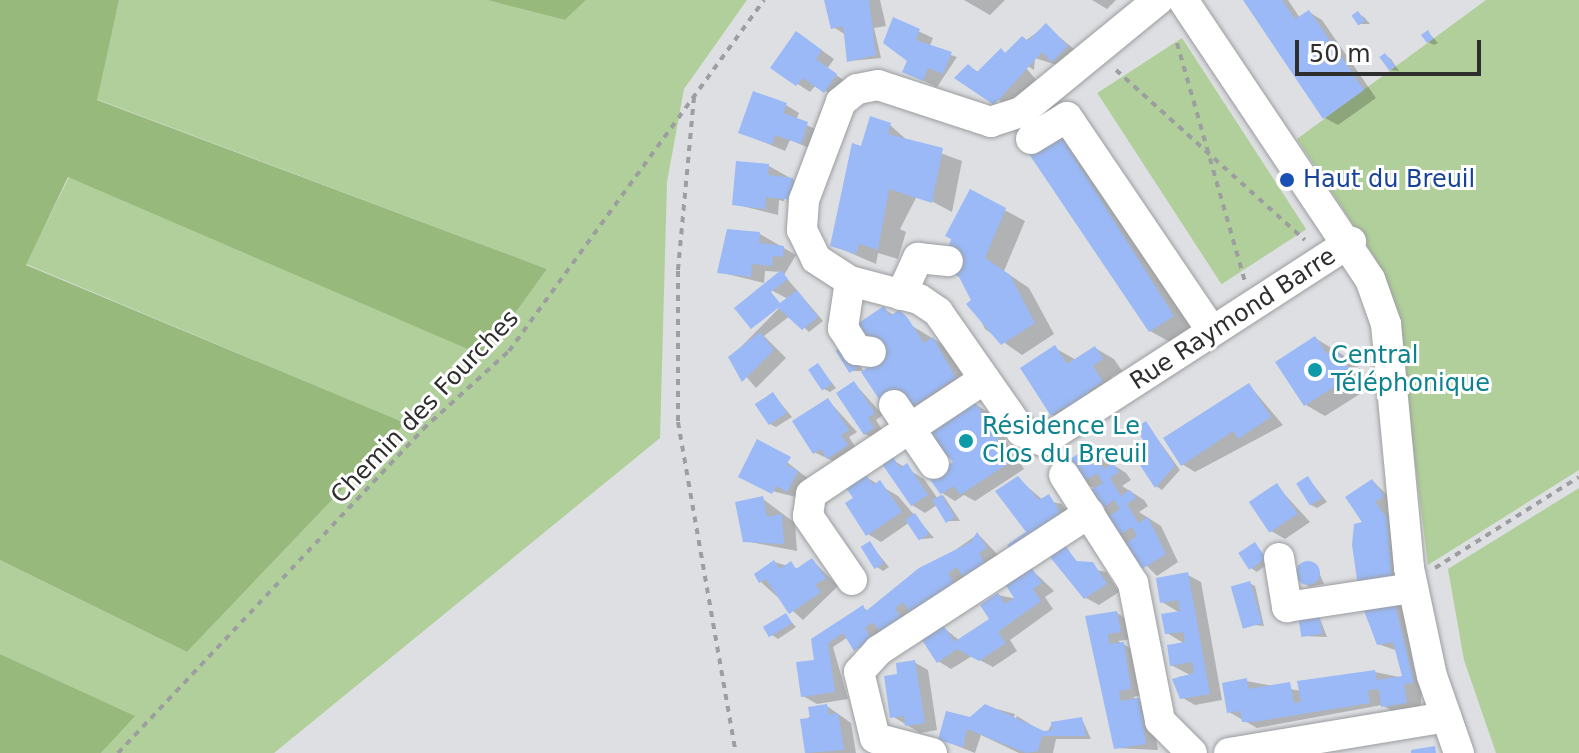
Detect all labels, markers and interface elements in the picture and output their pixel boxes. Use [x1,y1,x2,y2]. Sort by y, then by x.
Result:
scale bar [1299,24,1485,74]
text: 50 m [1309,40,1371,68]
place label: Haut du Breuil [1303,166,1475,194]
marker: Haut du Breuil [1278,171,1296,189]
street label: Rue Raymond Barre [1125,242,1341,396]
street label: Chemin des Fourches [325,304,525,510]
place label: Central Téléphonique [1331,342,1490,398]
marker: Central Téléphonique [1306,361,1324,379]
place label: Résidence Le Clos du Breuil [982,413,1147,469]
marker: Résidence Le Clos du Breuil [957,432,975,450]

